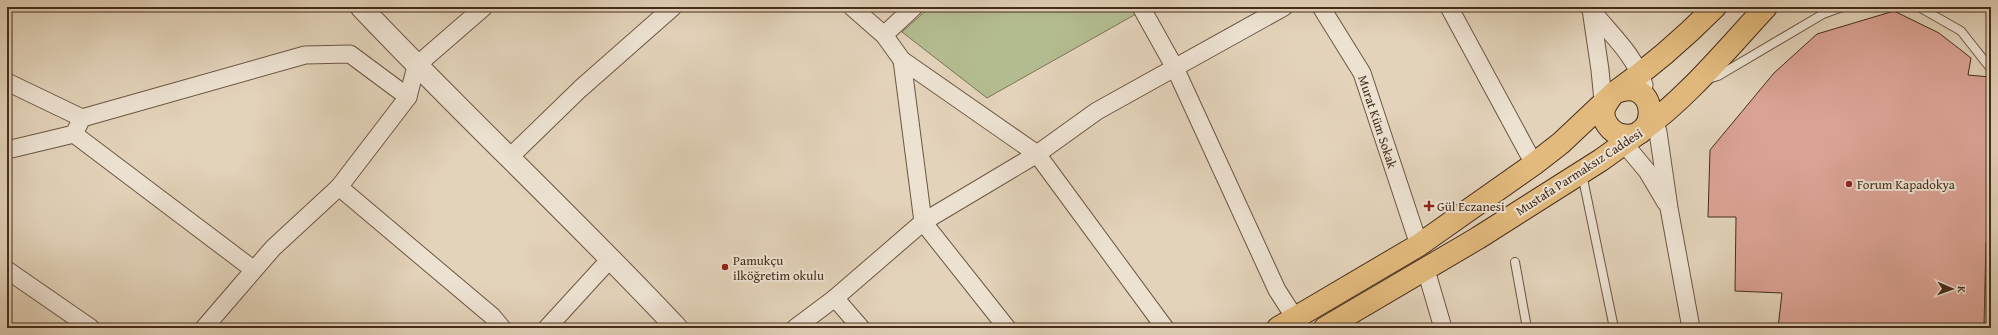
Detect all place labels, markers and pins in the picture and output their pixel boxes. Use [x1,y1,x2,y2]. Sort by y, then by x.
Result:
place label: Forum Kapadokya [1857,175,1956,194]
marker: Forum Kapadokya [1844,179,1854,189]
place label: Gül Eczanesi [1437,197,1505,216]
marker: Gül Eczanesi [1424,201,1434,211]
place label: Pamukçu ilköğretim okulu [733,251,824,285]
marker: Pamukçu ilköğretim okulu [720,262,730,272]

